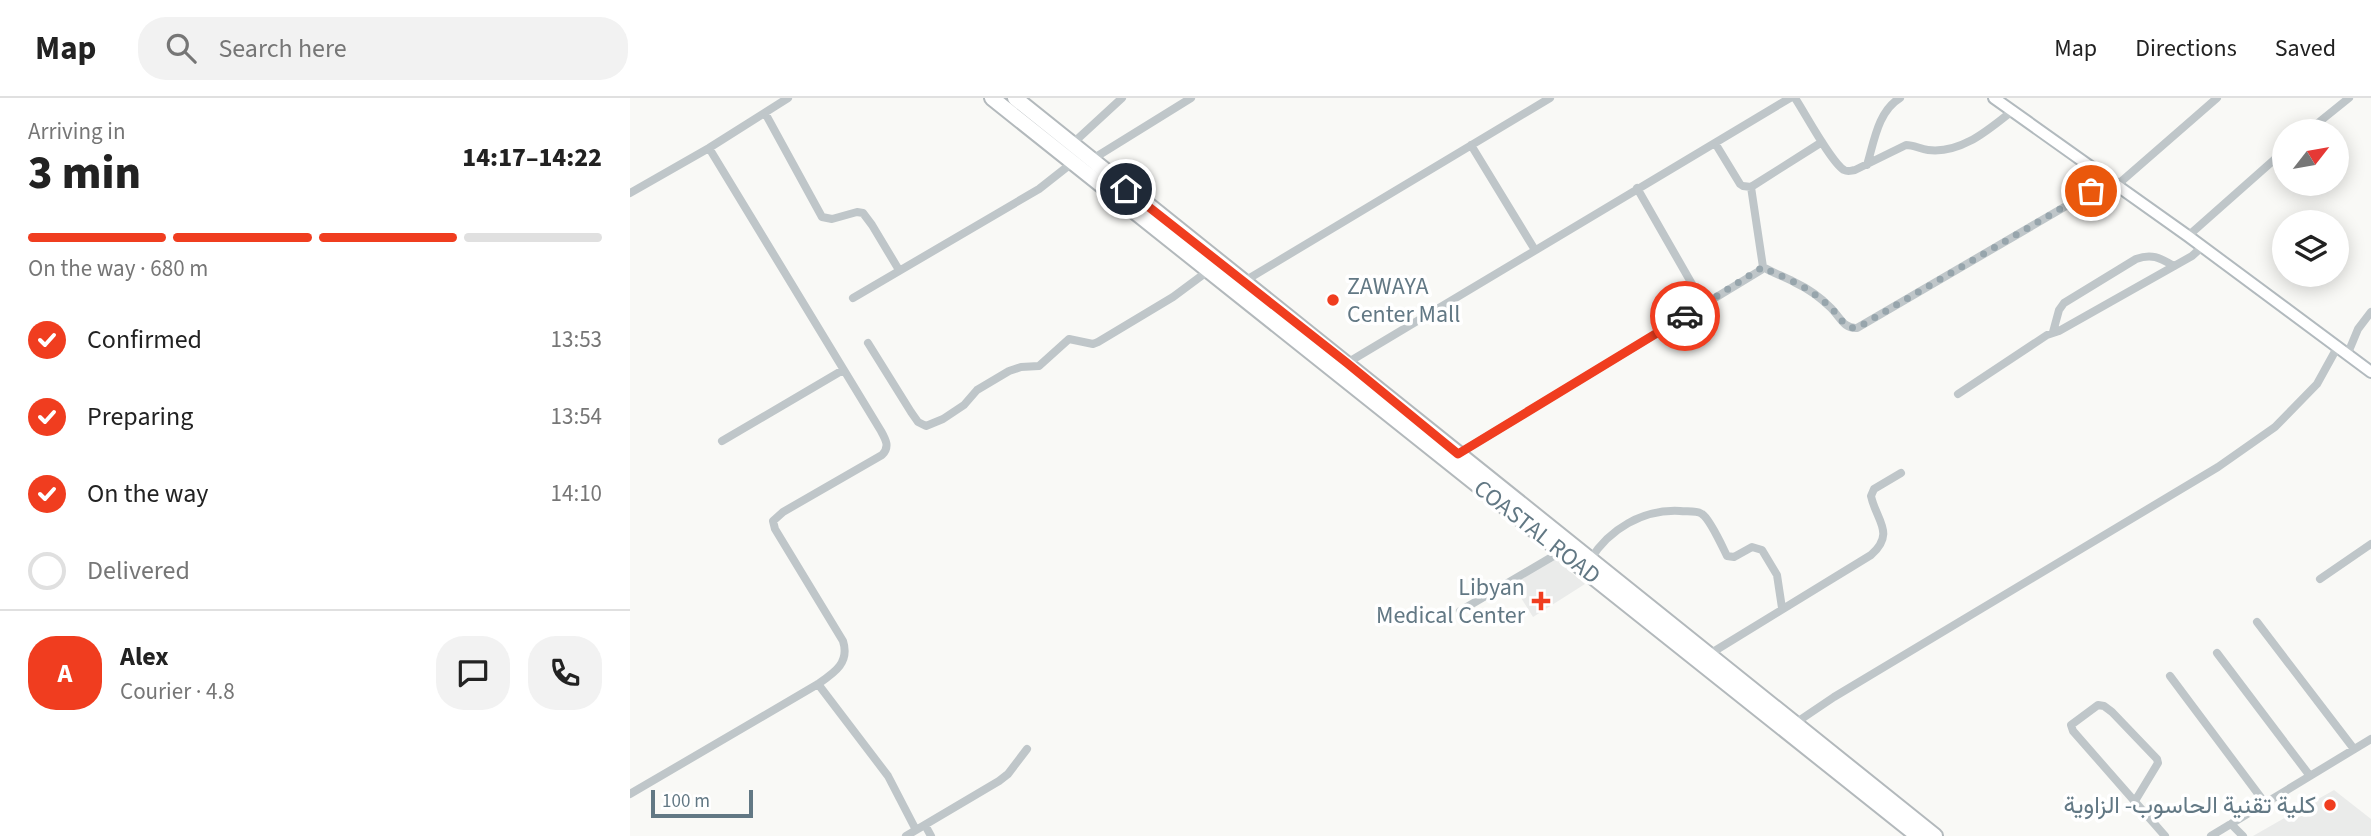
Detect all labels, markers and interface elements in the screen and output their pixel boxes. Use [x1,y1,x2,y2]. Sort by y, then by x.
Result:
search box [138,17,628,80]
text: Map [35,25,96,72]
icon: search [162,29,200,67]
text: Search here [218,30,347,67]
text: Map [2054,31,2097,66]
text: Directions [2135,31,2237,66]
text: Saved [2275,31,2336,66]
text: Arriving in [28,115,126,148]
north arrow [2272,119,2348,196]
map controls [2272,119,2349,287]
text: 14:17–14:22 [462,139,602,176]
text: 3 min [28,141,141,206]
pin [1096,159,1156,219]
pin [2061,161,2121,221]
icon: home [1107,170,1145,208]
icon: bag [2072,172,2110,210]
button: layers [2272,210,2349,287]
text: On the way · 680 m [28,252,208,285]
place label: ZAWAYA Center Mall [1347,269,1460,332]
courier [1650,281,1720,351]
marker: ZAWAYA Center Mall [1325,292,1341,308]
icon: car [1666,297,1704,335]
icon: check [28,321,66,359]
text: Confirmed [87,321,202,358]
text: 13:53 [551,323,602,356]
icon: check [28,398,66,436]
text: Preparing [87,398,193,435]
text: 13:54 [551,400,602,433]
street label: COASTAL ROAD [1466,471,1608,593]
icon: check [28,475,66,513]
text: On the way [87,475,208,512]
text: 14:10 [551,477,602,510]
text: Delivered [87,552,190,589]
place label: Libyan Medical Center [1376,570,1526,633]
marker: Libyan Medical Center [1531,591,1551,611]
button: chat [436,636,510,710]
button: phone [528,636,602,710]
text: Alex [120,638,169,675]
text: A [58,655,72,692]
text: Courier · 4.8 [120,675,235,708]
scale bar [651,787,752,819]
text: 100 m [662,788,710,815]
place label: كلية تقنية الحاسوب- الزاوية [2064,788,2316,823]
marker: كلية تقنية الحاسوب- الزاوية [2322,797,2338,813]

